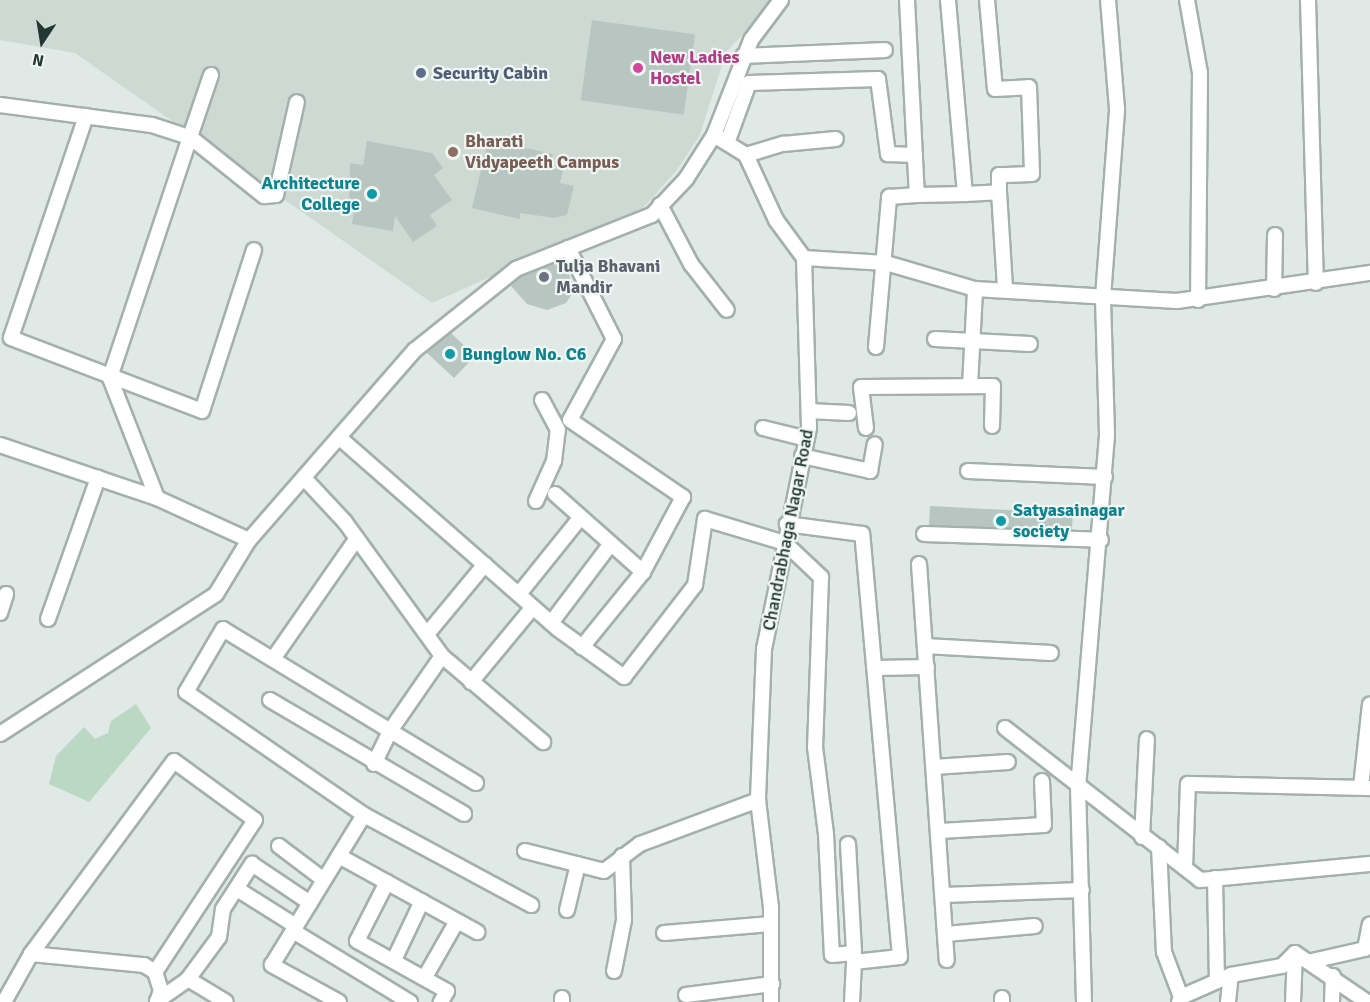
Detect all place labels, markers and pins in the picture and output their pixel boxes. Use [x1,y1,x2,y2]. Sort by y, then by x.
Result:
place label: New Ladies Hostel [650,47,739,90]
marker: New Ladies Hostel [631,61,645,75]
place label: Security Cabin [433,62,548,84]
marker: Security Cabin [414,66,428,80]
place label: Bharati Vidyapeeth Campus [465,131,619,174]
marker: Bharati Vidyapeeth Campus [446,145,460,159]
place label: Architecture College [262,173,360,216]
marker: Architecture College [365,187,379,201]
place label: Tulja Bhavani Mandir [556,256,660,298]
marker: Tulja Bhavani Mandir [537,270,551,284]
place label: Bunglow No. C6 [462,343,586,365]
marker: Bunglow No. C6 [443,347,457,361]
place label: Satyasainagar society [1013,500,1125,542]
marker: Satyasainagar society [994,514,1008,528]

